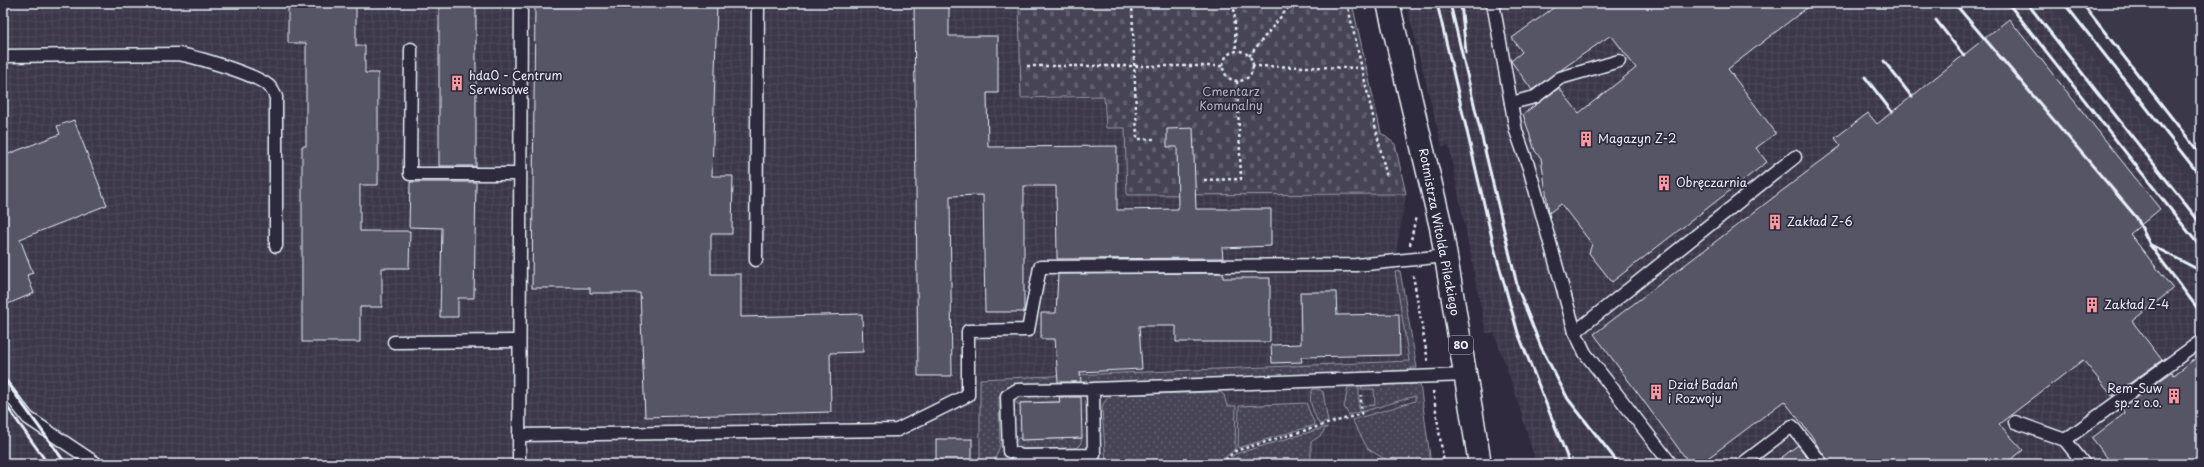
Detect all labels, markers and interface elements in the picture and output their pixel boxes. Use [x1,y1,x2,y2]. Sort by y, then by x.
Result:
place label: hda0 - Centrum Serwisowe [469,66,562,98]
building icon: hda0 - Centrum Serwisowe [448,74,466,92]
park label: Cmentarz Komunalny [1199,82,1263,114]
place label: Magazyn Z-2 [1598,129,1676,147]
building icon: Magazyn Z-2 [1577,130,1595,148]
street label: Rotmistrza Witolda Pileckiego [1415,147,1465,317]
place label: Obręczarnia [1676,173,1748,191]
building icon: Obręczarnia [1655,174,1673,192]
place label: Zakład Z-6 [1787,212,1853,230]
building icon: Zakład Z-6 [1766,213,1784,231]
place label: Zakład Z-4 [2104,295,2169,313]
building icon: Zakład Z-4 [2083,296,2101,314]
road number: 80 [1449,336,1473,354]
place label: Dział Badań i Rozwoju [1668,375,1738,407]
place label: Rem-Suw sp. z o.o. [2107,379,2163,411]
building icon: Dział Badań i Rozwoju [1647,383,1665,401]
building icon: Rem-Suw sp. z o.o. [2165,387,2183,405]

